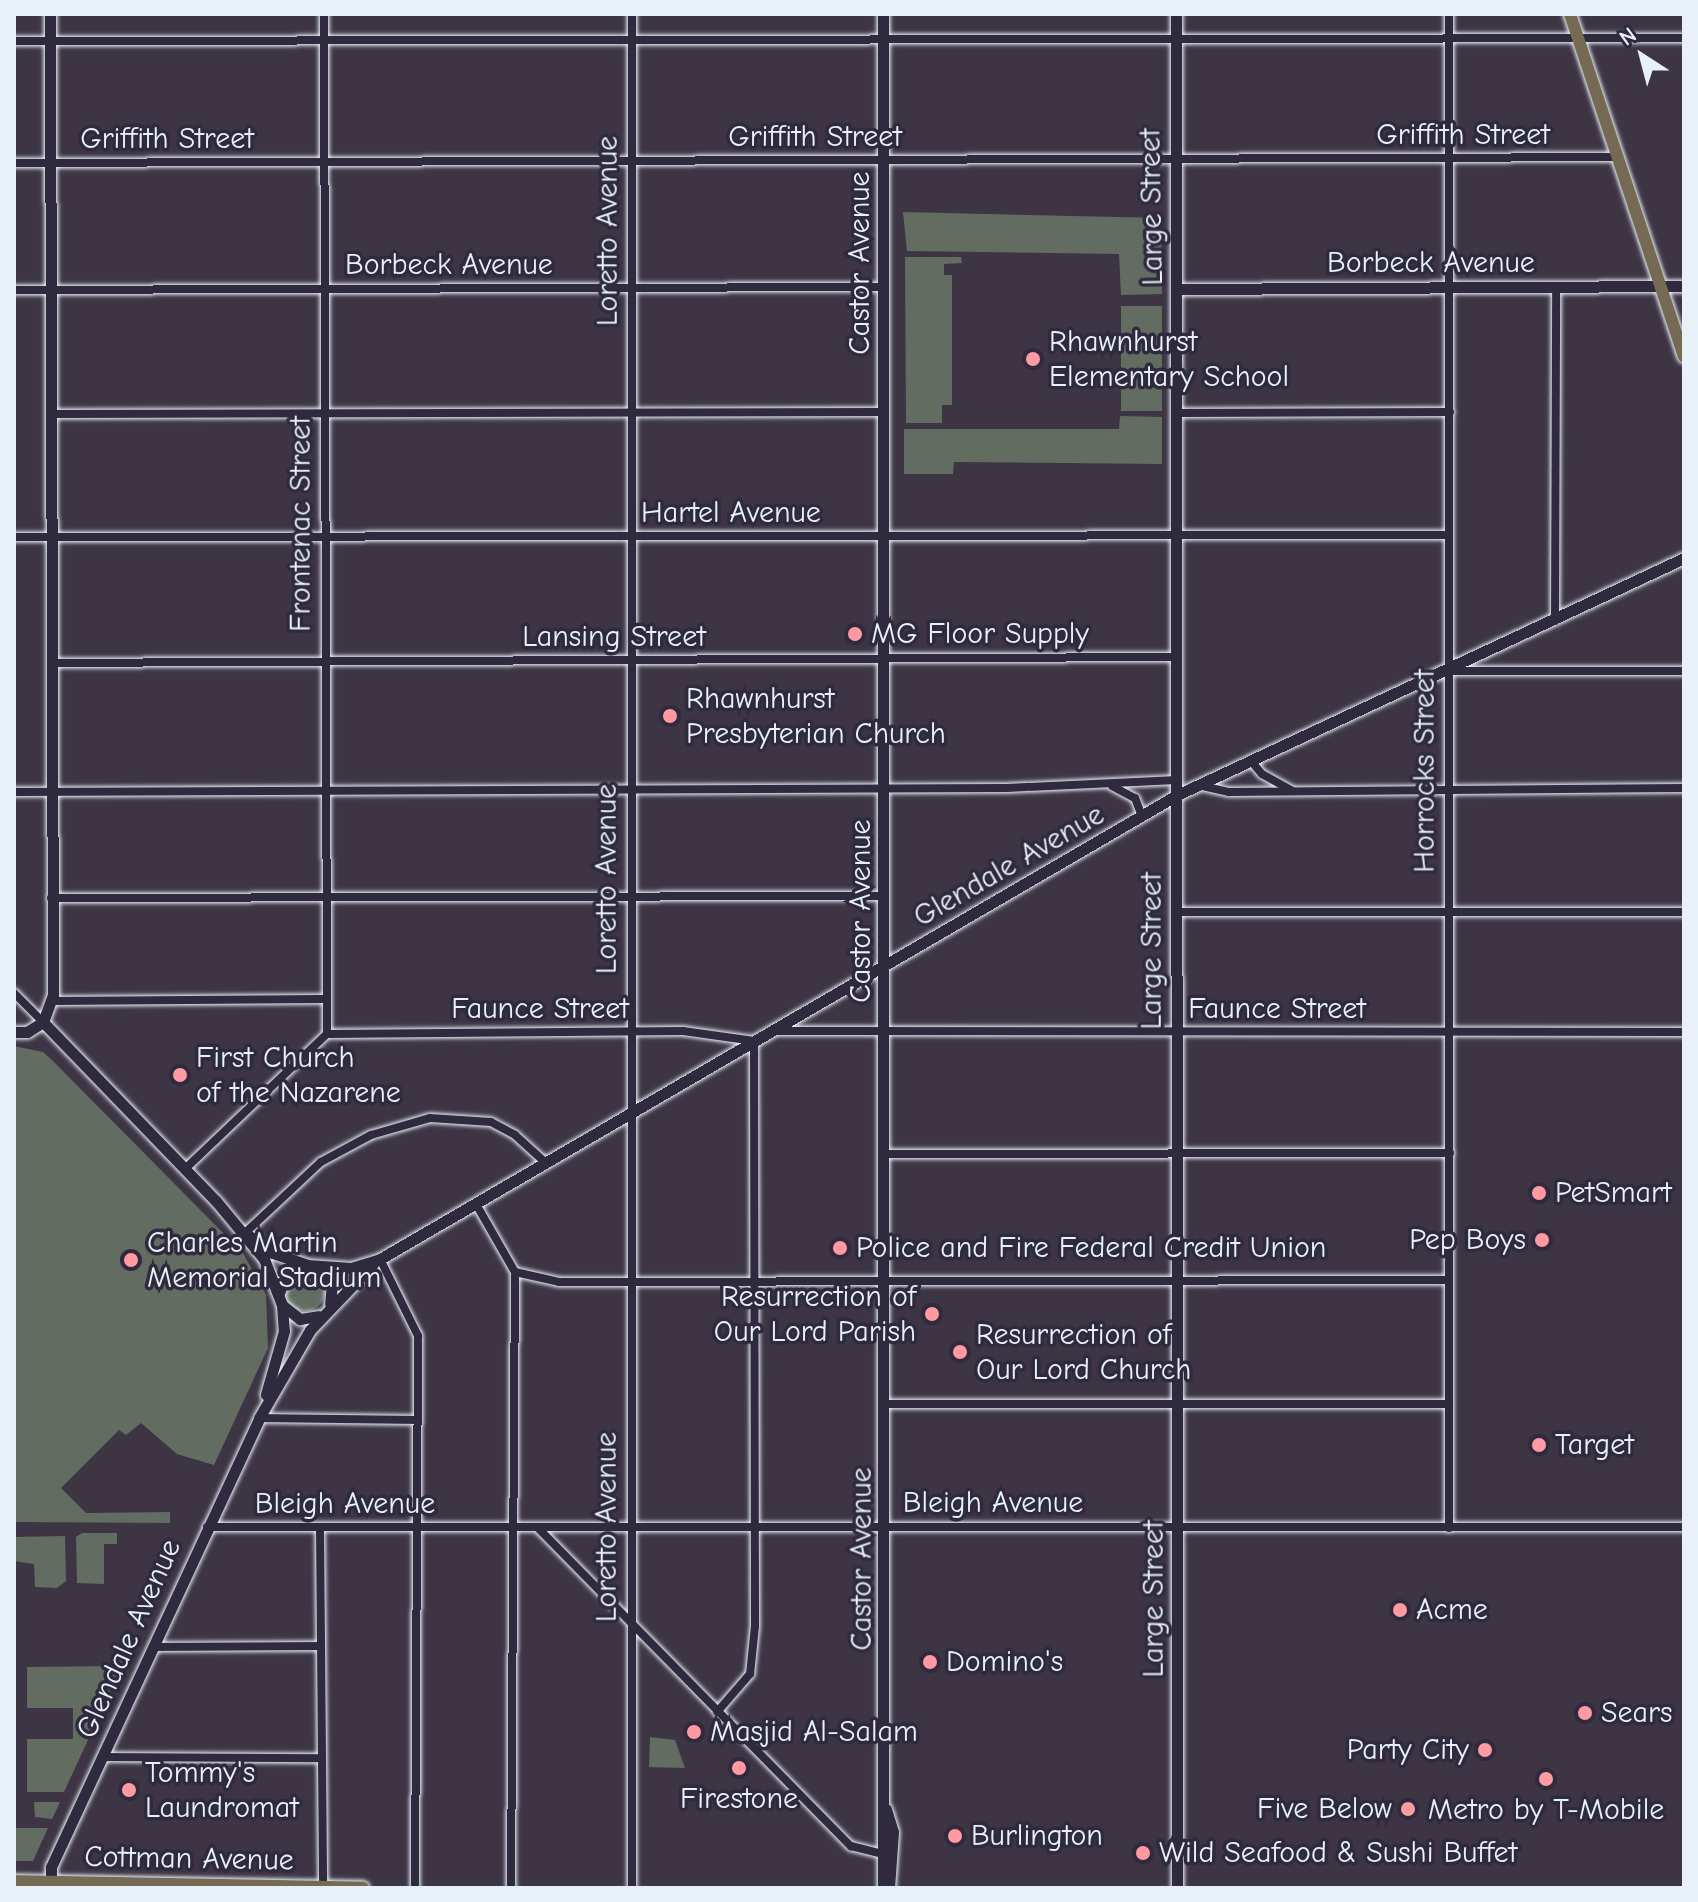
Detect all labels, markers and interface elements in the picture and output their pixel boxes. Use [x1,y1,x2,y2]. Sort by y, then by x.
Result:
north arrow [1602,16,1682,96]
text: N [1614,22,1641,51]
street label: Griffith Street [1376,117,1550,153]
street label: Griffith Street [728,119,902,155]
street label: Griffith Street [80,121,254,157]
street label: Large Street [1133,128,1171,286]
street label: Loretto Avenue [590,136,626,326]
street label: Castor Avenue [842,171,878,355]
street label: Borbeck Avenue [1327,245,1535,281]
street label: Borbeck Avenue [345,247,553,283]
place label: Rhawnhurst Elementary School [1049,324,1289,394]
marker: Rhawnhurst Elementary School [1024,350,1042,368]
street label: Frontenac Street [283,416,319,632]
street label: Hartel Avenue [641,495,821,531]
place label: MG Floor Supply [871,616,1089,652]
street label: Lansing Street [522,619,706,655]
marker: MG Floor Supply [846,625,864,643]
street label: Horrocks Street [1407,669,1443,873]
place label: Rhawnhurst Presbyterian Church [686,681,946,752]
marker: Rhawnhurst Presbyterian Church [661,707,679,725]
street label: Loretto Avenue [589,784,625,974]
street label: Glendale Avenue [907,797,1111,935]
street label: Castor Avenue [843,819,879,1003]
street label: Large Street [1134,872,1170,1030]
street label: Faunce Street [451,991,629,1027]
street label: Faunce Street [1188,991,1366,1027]
place label: First Church of the Nazarene [196,1040,401,1110]
marker: First Church of the Nazarene [171,1066,189,1084]
place label: PetSmart [1555,1175,1671,1211]
marker: PetSmart [1530,1184,1548,1202]
place label: Pep Boys [1409,1222,1526,1258]
place label: Charles Martin Memorial Stadium [147,1225,381,1296]
place label: Police and Fire Federal Credit Union [856,1230,1326,1266]
marker: Pep Boys [1533,1231,1551,1249]
marker: Police and Fire Federal Credit Union [831,1239,849,1257]
marker: Charles Martin Memorial Stadium [122,1251,140,1269]
place label: Resurrection of Our Lord Parish [714,1279,916,1350]
marker: Resurrection of Our Lord Parish [923,1305,941,1323]
place label: Resurrection of Our Lord Church [976,1317,1191,1388]
marker: Resurrection of Our Lord Church [951,1343,969,1361]
place label: Target [1555,1427,1634,1463]
street label: Loretto Avenue [589,1432,625,1622]
marker: Target [1530,1436,1548,1454]
street label: Castor Avenue [844,1467,880,1651]
street label: Bleigh Avenue [903,1485,1083,1521]
street label: Bleigh Avenue [255,1486,435,1522]
street label: Large Street [1136,1520,1172,1678]
street label: Glendale Avenue [69,1534,189,1744]
place label: Acme [1416,1592,1488,1628]
marker: Acme [1391,1601,1409,1619]
place label: Domino's [946,1644,1063,1680]
marker: Domino's [921,1653,939,1671]
place label: Sears [1601,1695,1672,1731]
marker: Sears [1576,1704,1594,1722]
place label: Masjid Al-Salam [710,1714,918,1750]
marker: Masjid Al-Salam [685,1723,703,1741]
place label: Party City [1347,1732,1469,1768]
marker: Party City [1476,1741,1494,1759]
place label: Tommy's Laundromat [145,1755,299,1826]
marker: Firestone [730,1759,748,1777]
marker: Metro by T-Mobile [1537,1770,1555,1788]
marker: Tommy's Laundromat [120,1781,138,1799]
place label: Firestone [680,1781,798,1817]
place label: Five Below [1257,1791,1392,1827]
place label: Metro by T-Mobile [1428,1792,1664,1828]
marker: Five Below [1399,1800,1417,1818]
place label: Burlington [971,1818,1103,1854]
marker: Burlington [946,1827,964,1845]
place label: Wild Seafood & Sushi Buffet [1159,1835,1517,1871]
street label: Cottman Avenue [84,1839,294,1879]
marker: Wild Seafood & Sushi Buffet [1134,1844,1152,1862]

